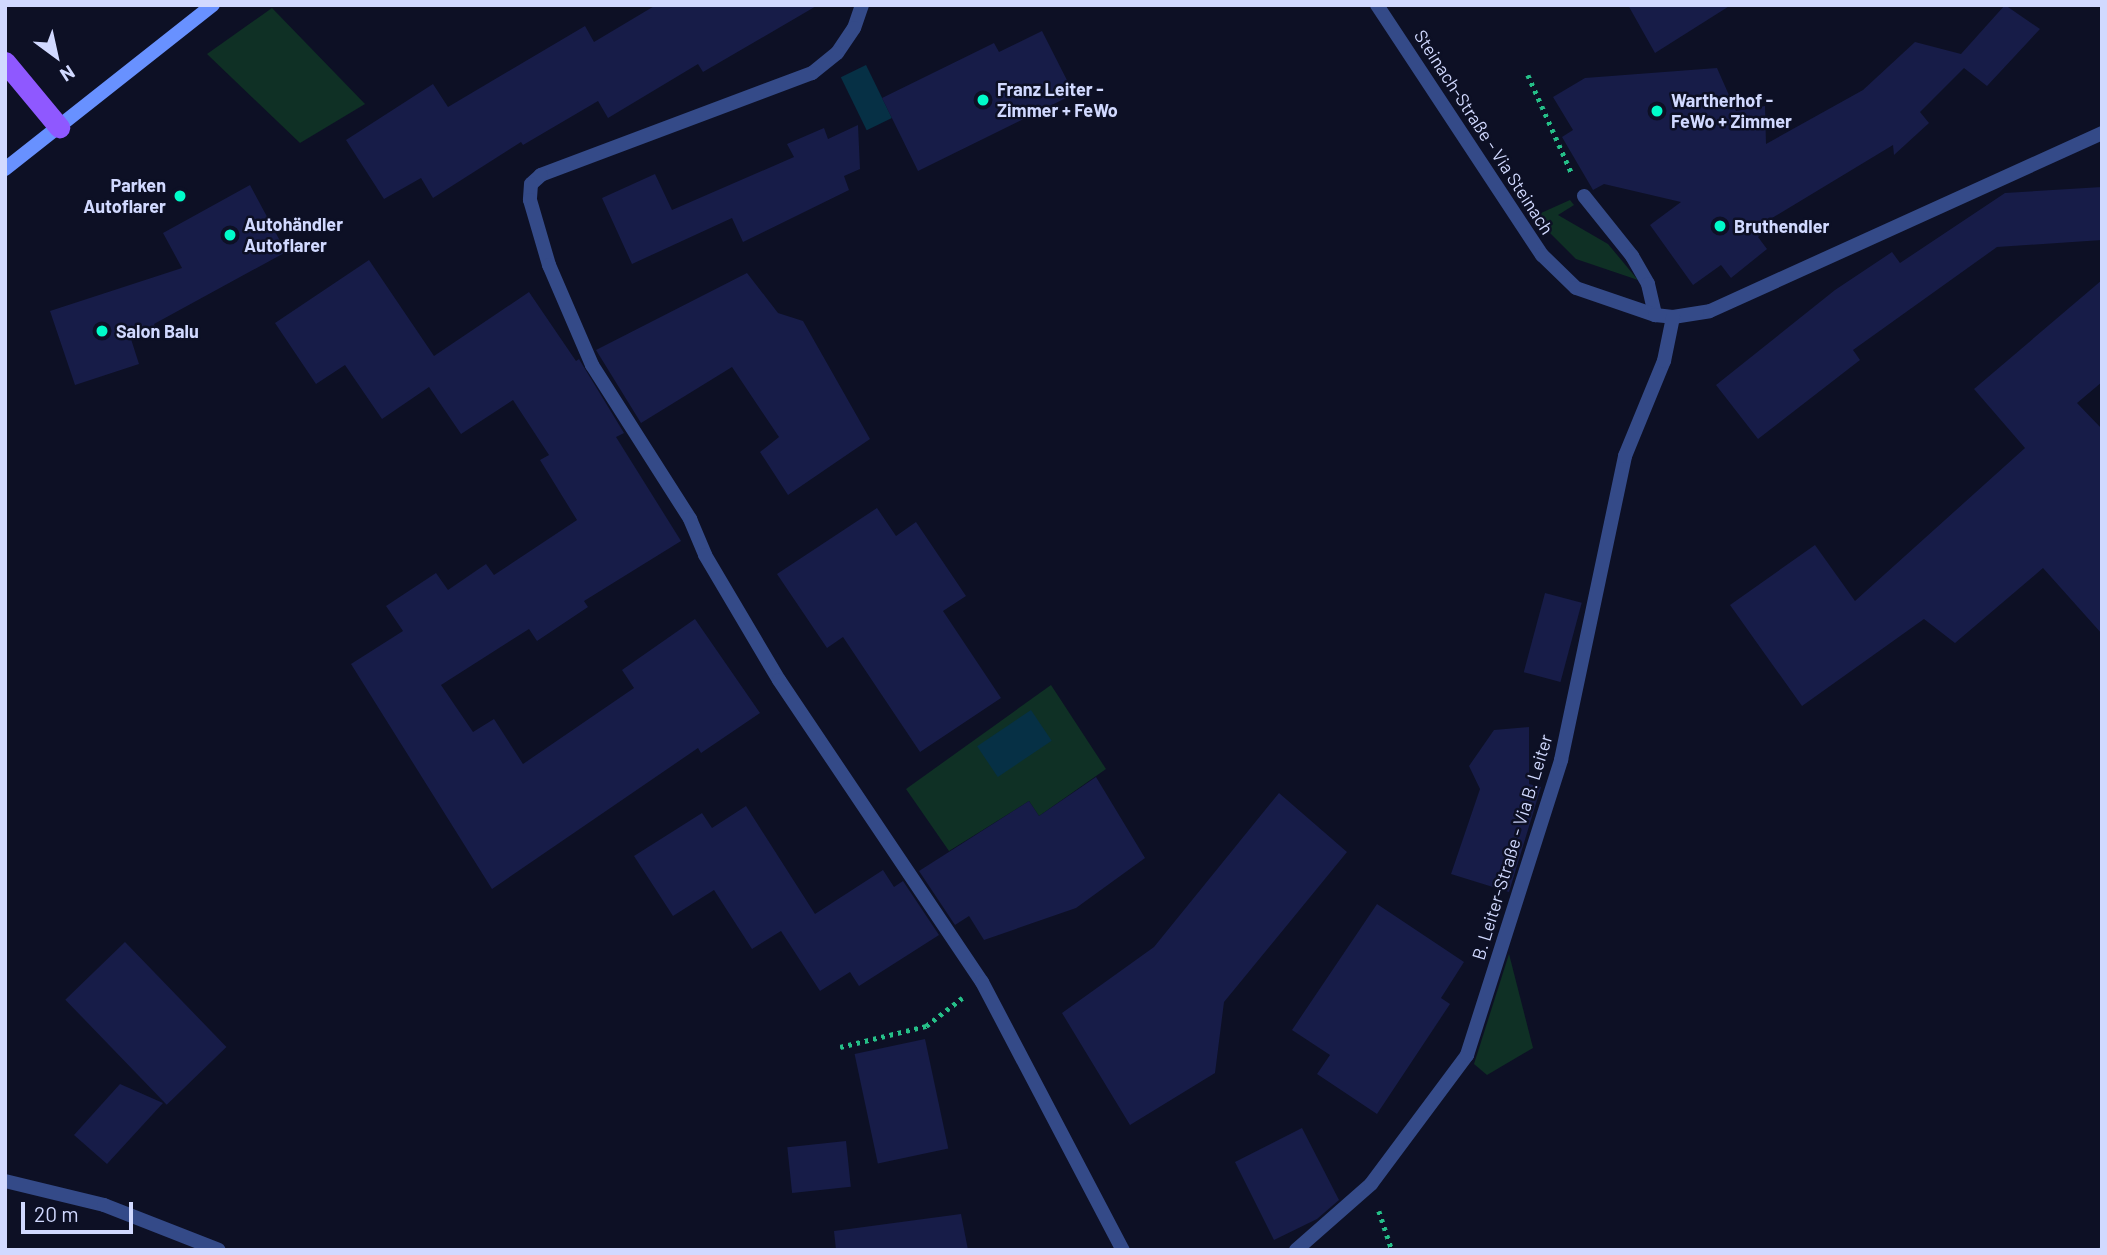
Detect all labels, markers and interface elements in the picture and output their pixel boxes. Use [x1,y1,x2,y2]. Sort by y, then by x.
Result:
north arrow [21,21,91,91]
street label: Steinach-Straße - Via Steinach [1410,26,1558,238]
text: N [56,61,79,87]
place label: Franz Leiter - Zimmer + FeWo [997,79,1118,122]
place label: Wartherhof - FeWo + Zimmer [1671,90,1792,132]
marker: Franz Leiter - Zimmer + FeWo [975,92,991,108]
marker: Wartherhof - FeWo + Zimmer [1649,103,1665,119]
place label: Parken Autoflarer [83,175,166,218]
marker: Parken Autoflarer [172,188,188,204]
place label: Autohändler Autoflarer [244,214,343,256]
place label: Bruthendler [1734,215,1829,237]
marker: Bruthendler [1712,218,1728,234]
marker: Autohändler Autoflarer [222,227,238,243]
place label: Salon Balu [116,320,199,342]
marker: Salon Balu [94,323,110,339]
street label: B. Leiter-Straße - Via B. Leiter [1467,732,1557,962]
scale bar [24,1188,136,1232]
text: 20 m [34,1201,79,1226]

